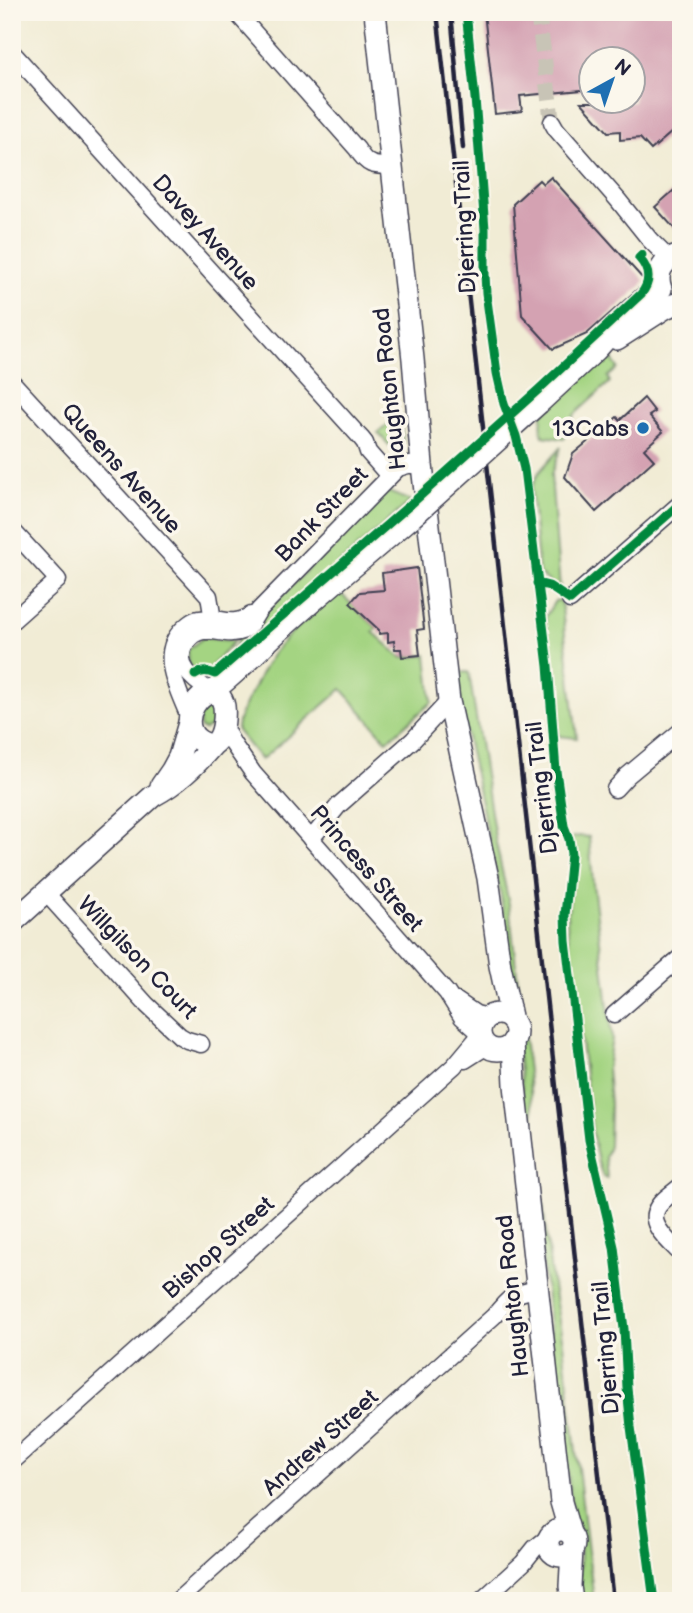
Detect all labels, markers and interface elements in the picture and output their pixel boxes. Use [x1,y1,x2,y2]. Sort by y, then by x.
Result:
north arrow [578,46,648,116]
text: N [609,55,635,82]
street label: Djerring Trail [448,159,482,294]
street label: Davey Avenue [146,169,264,296]
street label: Haughton Road [368,306,412,471]
street label: Queens Avenue [55,398,187,540]
place label: 13Cabs [552,415,629,443]
marker: 13Cabs [635,420,651,436]
street label: Bank Street [269,461,374,568]
street label: Djerring Trail [520,720,564,856]
street label: Princess Street [304,800,429,938]
street label: Willgilson Court [72,890,203,1025]
street label: Bishop Street [157,1190,280,1305]
street label: Haughton Road [491,1213,535,1378]
street label: Djerring Trail [586,1280,626,1416]
street label: Andrew Street [257,1383,384,1502]

